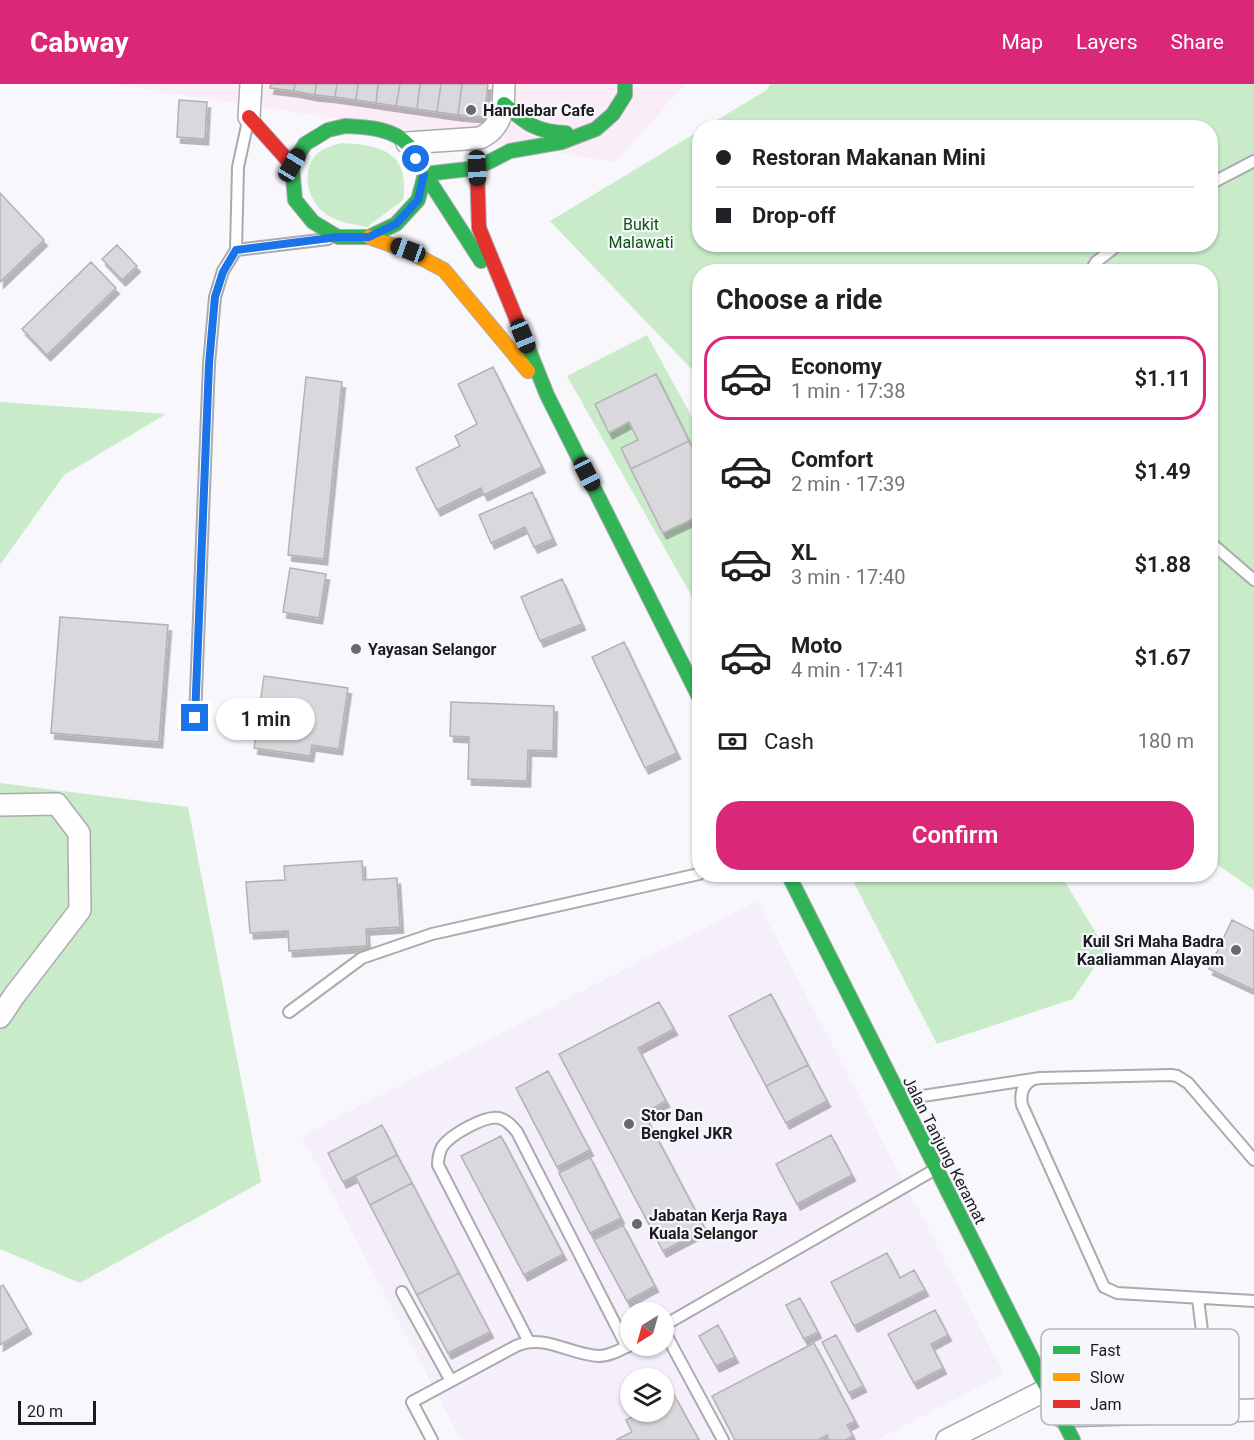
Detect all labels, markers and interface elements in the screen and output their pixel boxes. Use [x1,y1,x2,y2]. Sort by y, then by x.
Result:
text: Cabway [30,26,129,59]
text: Map [1001,30,1043,54]
text: Layers [1076,30,1137,54]
text: Share [1170,30,1224,54]
place label: Handlebar Cafe [483,101,595,120]
marker: Handlebar Cafe [464,103,478,117]
car [275,145,309,185]
route start [402,145,429,172]
text: Restoran Makanan Mini [752,145,986,170]
car [467,150,487,186]
text: Drop-off [752,203,836,228]
park label: Bukit Malawati [608,215,674,252]
car [388,235,428,265]
text: Choose a ride [716,284,882,316]
car [508,316,538,356]
icon: car [719,351,773,405]
text: Economy [791,354,882,379]
text: $1.11 [1134,366,1191,391]
text: 1 min · 17:38 [791,379,906,403]
icon: car [719,444,773,498]
text: Comfort [791,447,873,472]
car [571,454,603,494]
text: $1.49 [1134,459,1191,484]
text: 2 min · 17:39 [791,472,906,496]
icon: car [719,537,773,591]
text: XL [791,540,817,565]
text: $1.88 [1134,552,1191,577]
text: 3 min · 17:40 [791,565,906,589]
icon: car [719,630,773,684]
text: Moto [791,633,842,658]
place label: Yayasan Selangor [368,640,496,659]
marker: Yayasan Selangor [349,642,363,656]
text: $1.67 [1134,645,1191,670]
text: 4 min · 17:41 [791,658,906,682]
callout: 1 min [216,697,315,739]
route end [181,704,208,731]
text: 1 min [240,707,291,731]
icon: cash [716,725,749,758]
text: Cash [764,729,814,754]
text: 180 m [1138,729,1194,753]
button: Confirm [716,801,1194,870]
place label: Kuil Sri Maha Badra Kaaliamman Alayam [1077,932,1224,969]
marker: Kuil Sri Maha Badra Kaaliamman Alayam [1229,943,1243,957]
street label: Jalan Tanjung Keramat [899,1073,990,1227]
place label: Stor Dan Bengkel JKR [641,1106,733,1143]
marker: Stor Dan Bengkel JKR [622,1117,636,1131]
place label: Jabatan Kerja Raya Kuala Selangor [649,1206,788,1243]
marker: Jabatan Kerja Raya Kuala Selangor [630,1217,644,1231]
north arrow [620,1302,674,1356]
map controls [620,1302,674,1422]
legend [1041,1329,1239,1425]
text: Fast [1090,1341,1121,1360]
button: layers [620,1368,674,1422]
text: Slow [1090,1368,1125,1387]
text: Jam [1090,1395,1122,1414]
scale bar [18,1398,96,1426]
text: 20 m [27,1402,63,1421]

